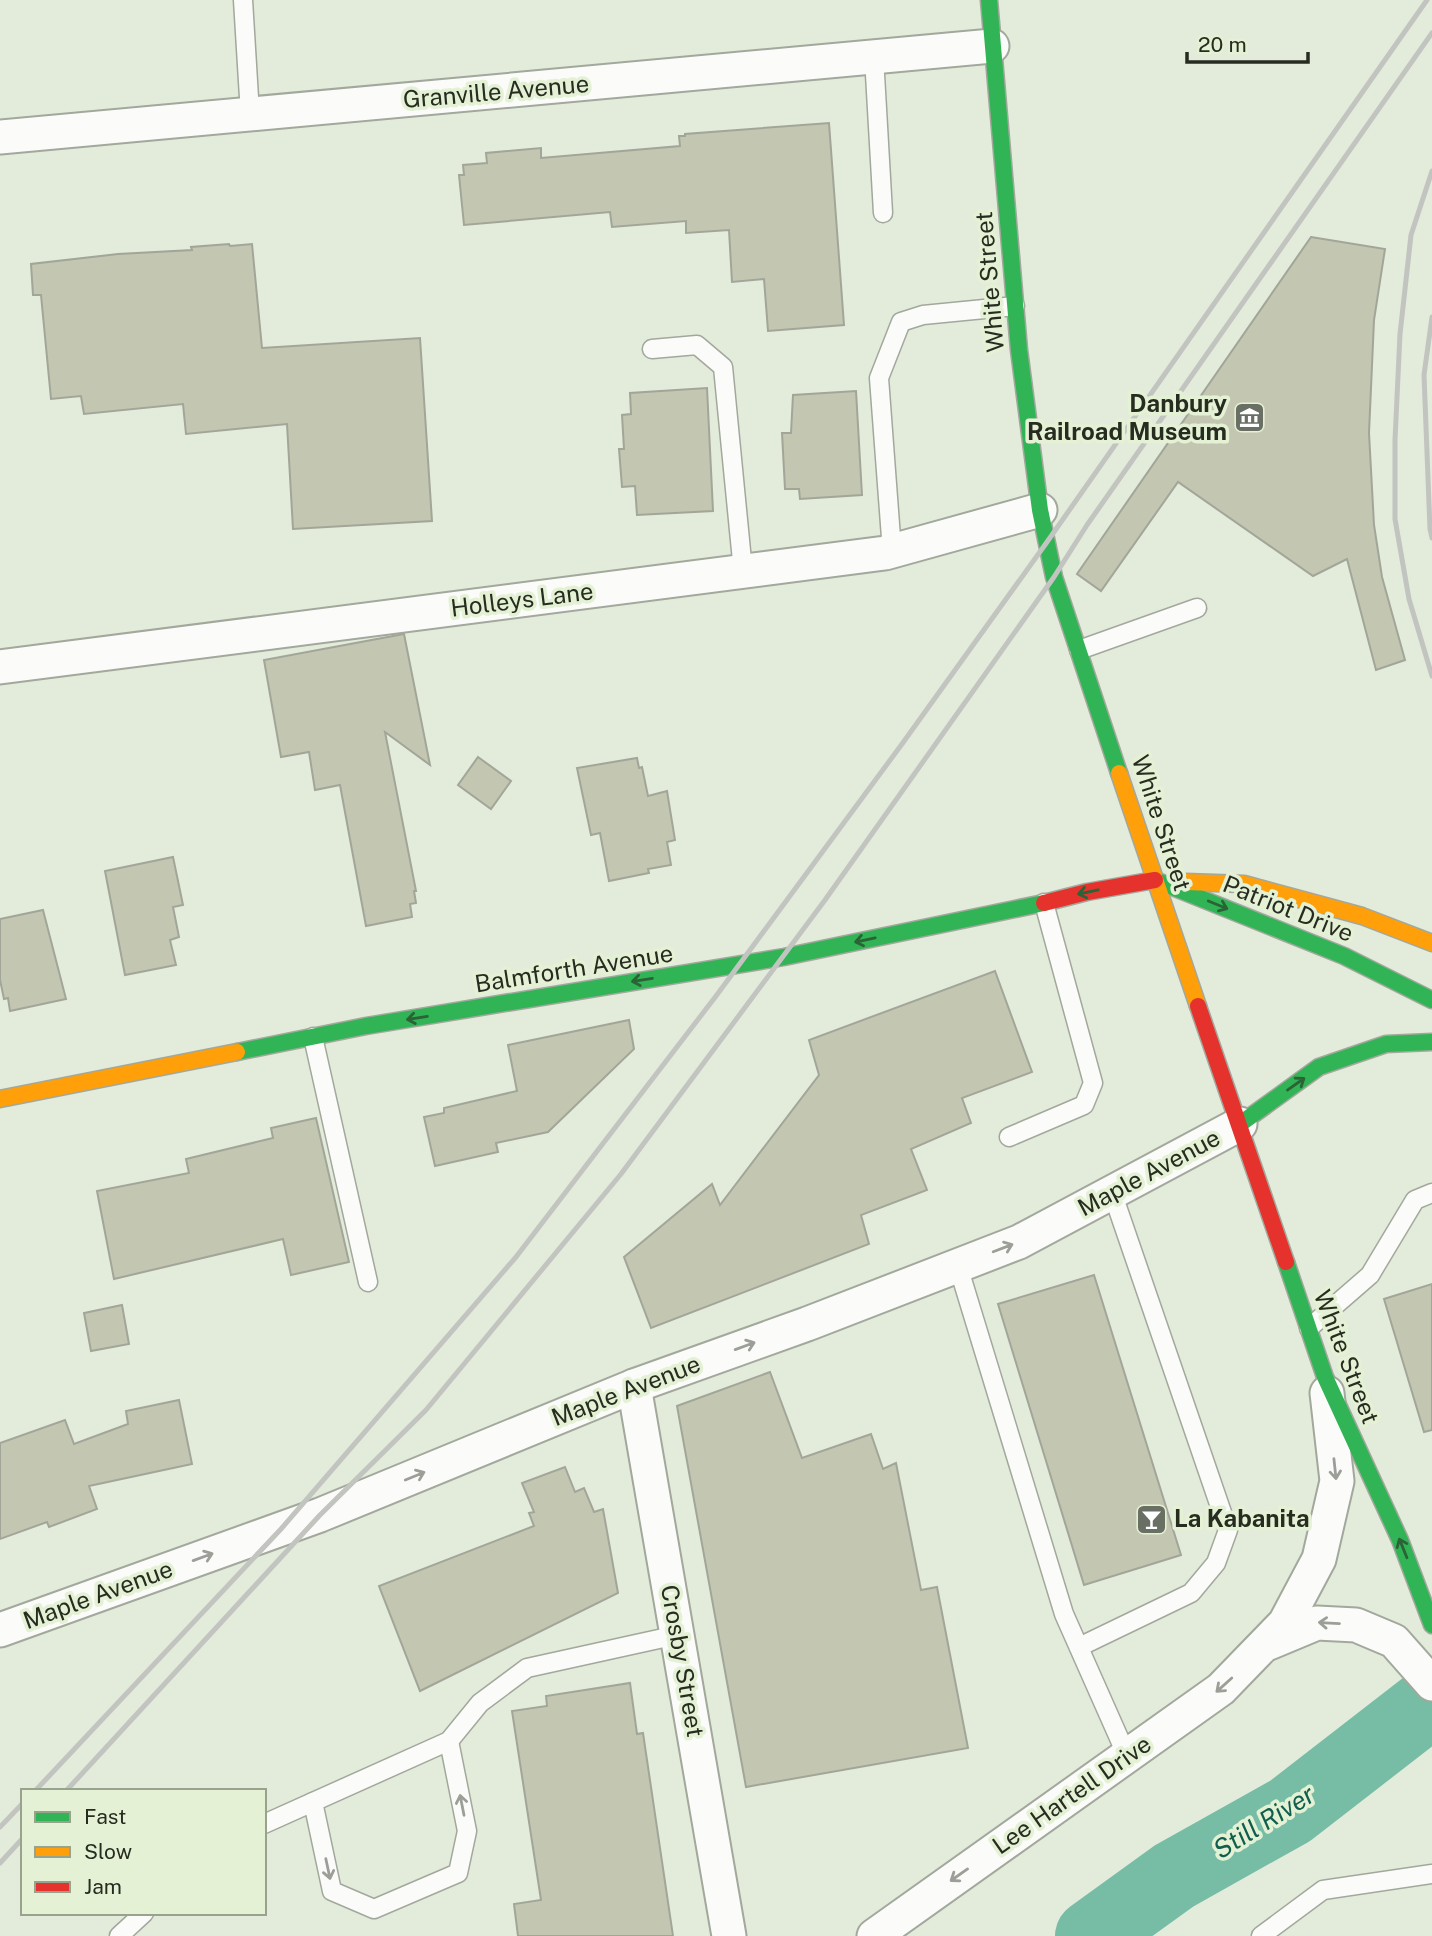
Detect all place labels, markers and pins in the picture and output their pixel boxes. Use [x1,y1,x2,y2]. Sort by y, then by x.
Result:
place label: Danbury Railroad Museum [1027,389,1227,445]
museum icon: Danbury Railroad Museum [1233,401,1267,435]
bar icon: La Kabanita [1134,1502,1168,1536]
place label: La Kabanita [1174,1504,1310,1532]

